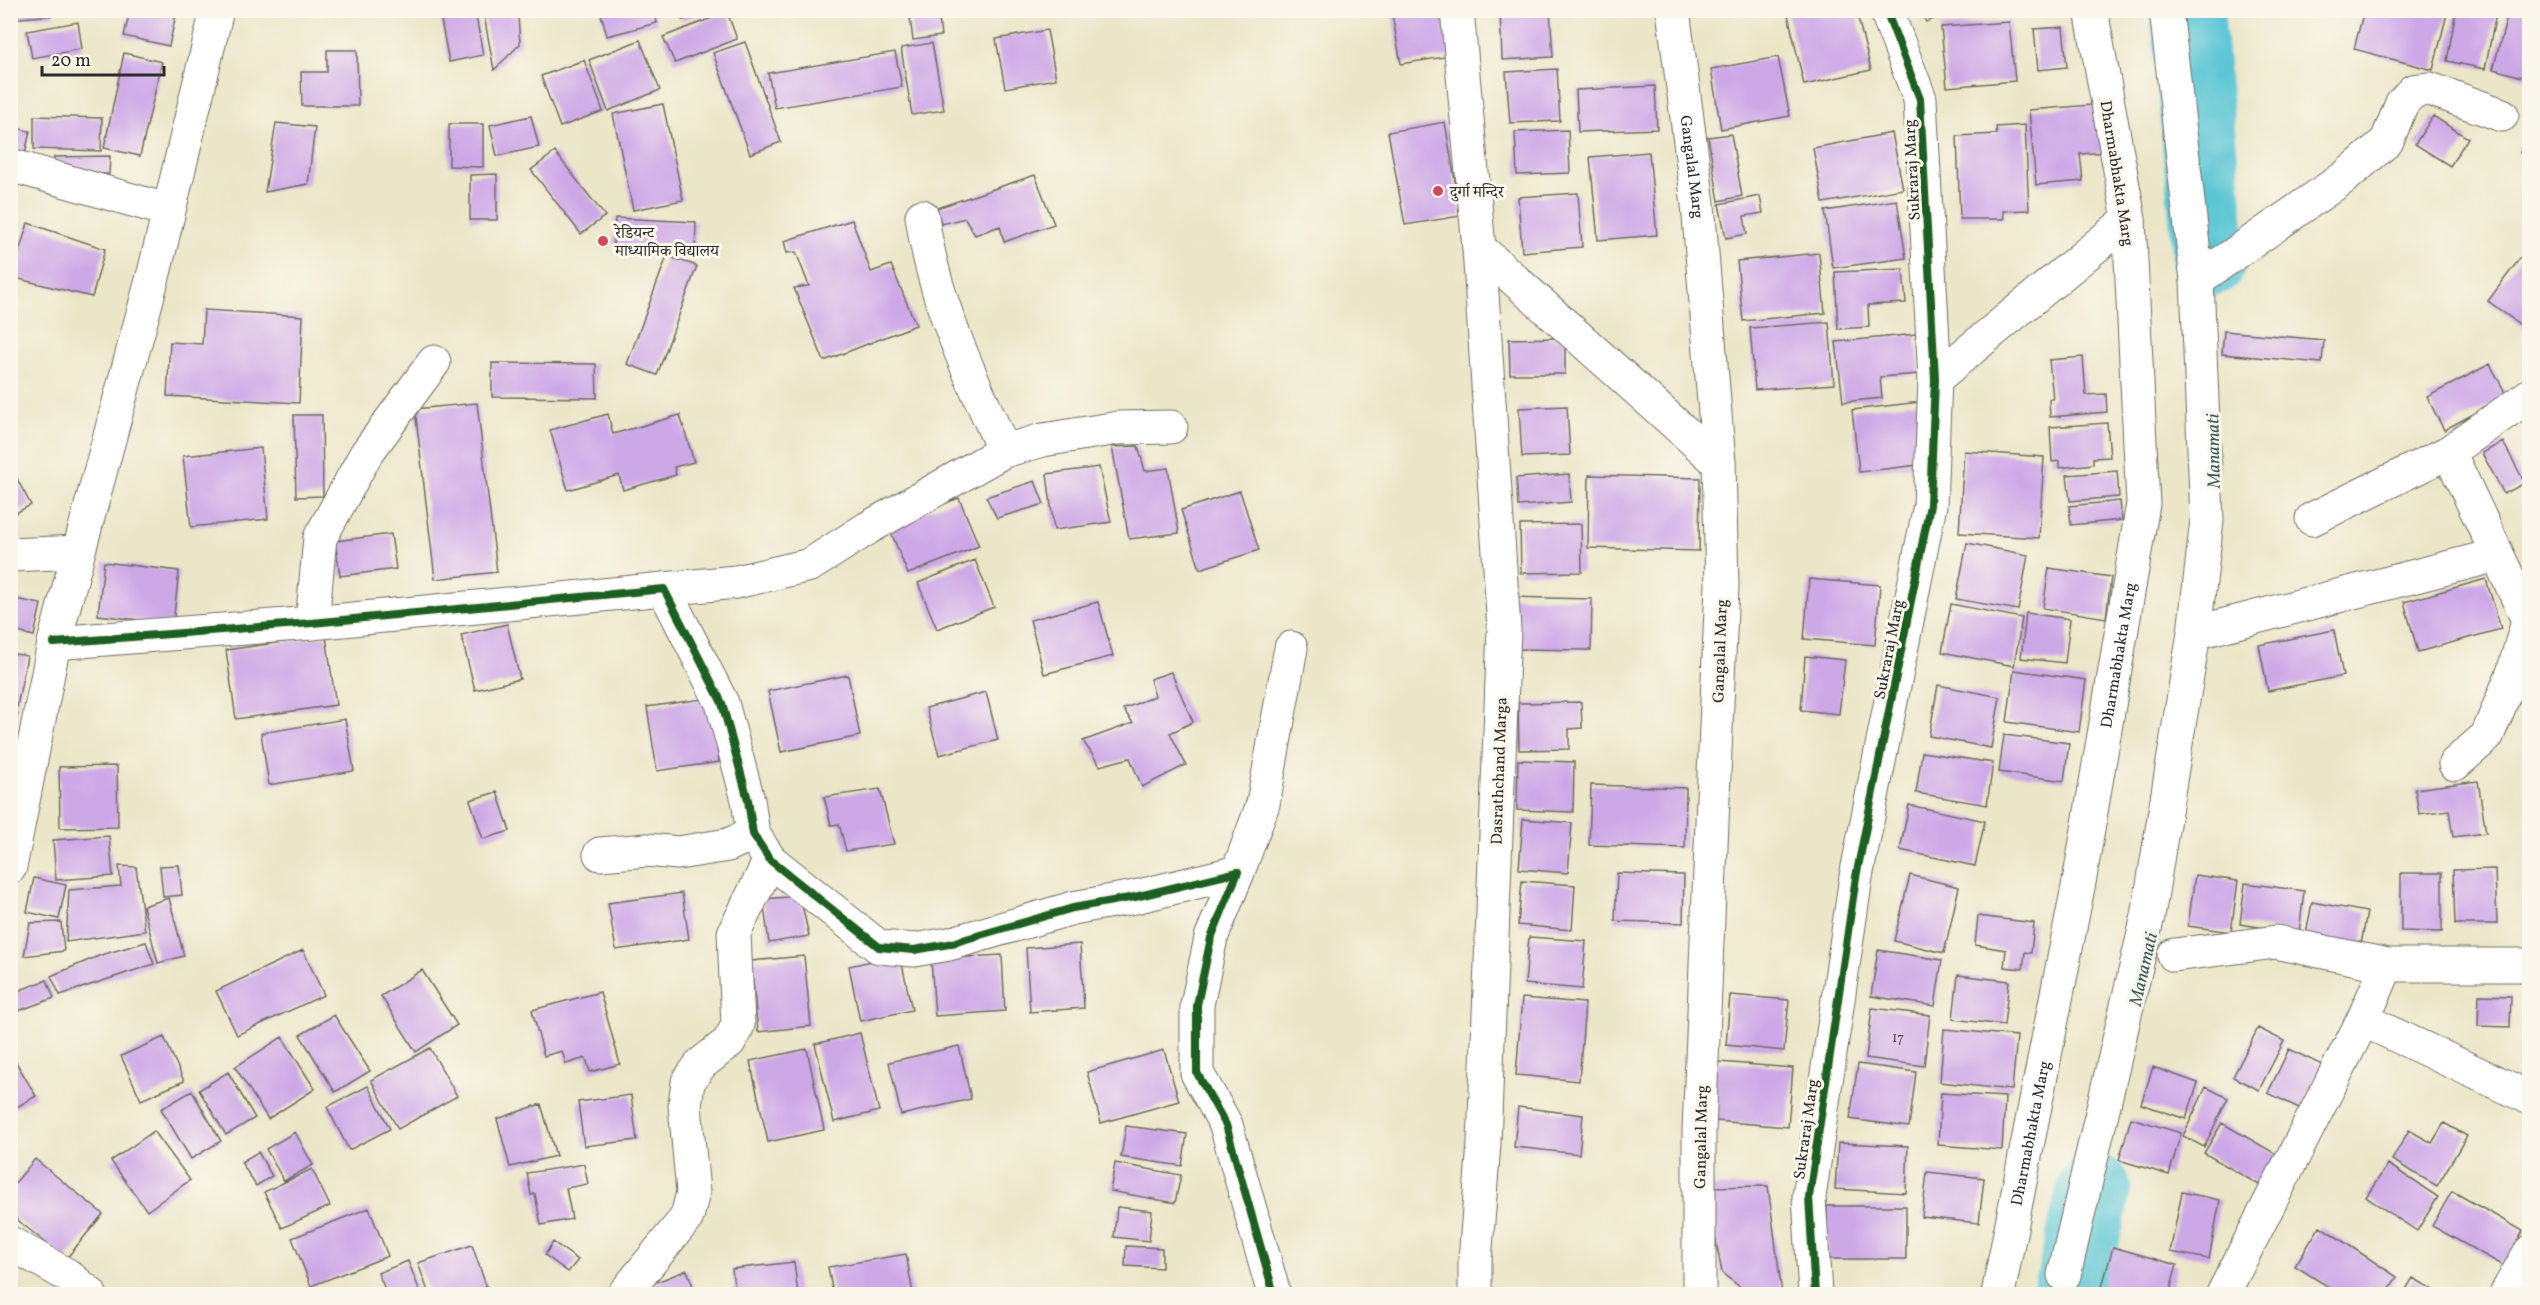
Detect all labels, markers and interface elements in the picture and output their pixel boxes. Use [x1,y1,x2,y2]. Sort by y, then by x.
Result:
scale bar [42,39,164,77]
text: 20 m [51,49,91,74]
street label: Dharmabhakta Marg [2094,99,2138,248]
street label: Gangalal Marg [1674,114,1708,219]
street label: Sukraraj Marg [1899,119,1927,221]
place label: दुर्गा मन्दिर [1449,182,1505,204]
marker: दुर्गा मन्दिर [1431,184,1445,198]
place label: रेडियन्ट माध्यामिक विद्यालय [613,223,720,263]
marker: रेडियन्ट माध्यामिक विद्यालय [596,234,610,248]
water label: Manamati [2201,413,2228,489]
street label: Dharmabhakta Marg [2096,581,2143,730]
street label: Sukraraj Marg [1869,598,1910,701]
street label: Gangalal Marg [1708,599,1734,703]
street label: Dasrathchand Marga [1486,697,1514,845]
water label: Manamati [2124,930,2165,1009]
house number: 17 [1892,1029,1904,1048]
street label: Dharmabhakta Marg [2007,1059,2057,1208]
street label: Sukraraj Marg [1789,1078,1825,1181]
street label: Gangalal Marg [1690,1085,1714,1189]

